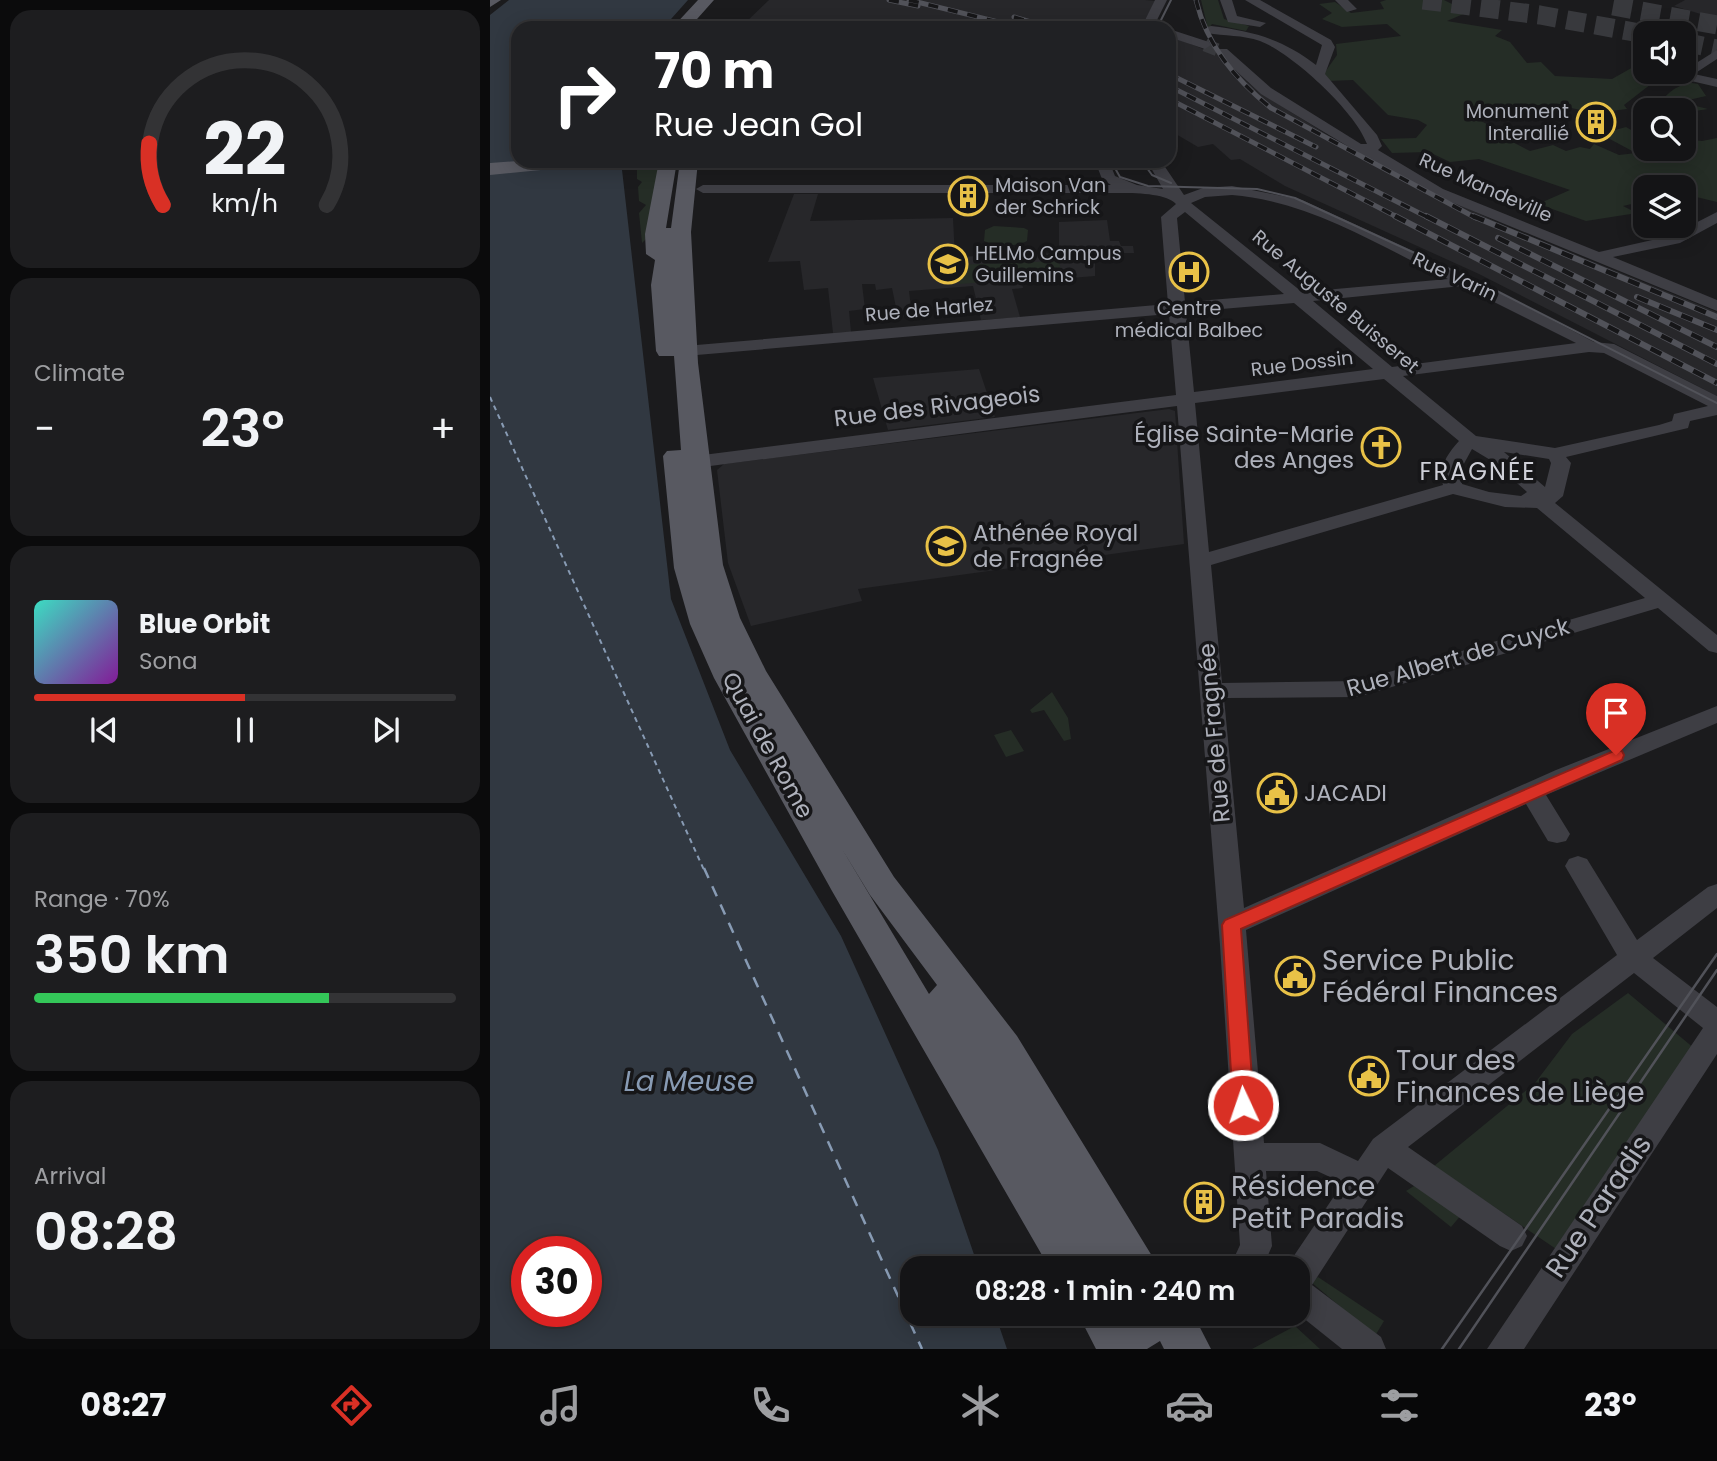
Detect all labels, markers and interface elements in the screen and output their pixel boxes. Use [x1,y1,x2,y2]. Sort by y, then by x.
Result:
map controls [1633,21,1696,238]
button: sound [1633,21,1696,84]
text: 70 m [654,37,774,105]
icon: right [539,49,630,140]
place label: Monument Interallié [1466,98,1569,147]
button: search [1633,98,1696,161]
text: 22 [203,99,287,200]
building icon: Monument Interallié [1575,101,1617,143]
text: Rue Jean Gol [654,102,863,147]
street label: Rue Mandeville [1415,146,1557,229]
place label: Maison Van der Schrick [995,172,1106,221]
building icon: Maison Van der Schrick [947,175,989,217]
button: layers [1633,175,1696,238]
text: km/h [212,186,278,221]
street label: Rue Auguste Buisseret [1247,224,1425,379]
place label: HELMo Campus Guillemins [975,240,1122,289]
school or university icon: HELMo Campus Guillemins [927,243,969,285]
street label: Rue Varin [1408,245,1501,308]
hospital icon: Centre médical Balbec [1168,251,1210,293]
street label: Rue de Harlez [864,290,994,329]
place label: Centre médical Balbec [1115,295,1263,344]
street label: Rue Dossin [1249,344,1355,383]
text: Climate [34,357,125,389]
street label: Rue des Rivageois [832,377,1042,435]
text: 23° [200,392,285,465]
text: − [34,402,55,455]
text: + [430,402,456,455]
place label: Église Sainte-Marie des Anges [1134,418,1354,476]
church icon: Église Sainte-Marie des Anges [1360,426,1402,468]
district label: FRAGNÉE [1419,455,1537,488]
place label: Athénée Royal de Fragnée [973,517,1138,575]
school or university icon: Athénée Royal de Fragnée [925,525,967,567]
text: Blue Orbit [139,606,270,642]
street label: Rue Albert de Cuyck [1343,610,1573,704]
street label: Rue de Fragnée [1190,642,1238,824]
text: Sona [139,645,198,677]
street label: Quai de Rome [715,666,821,824]
pin [1586,683,1646,755]
icon: arrive [1597,694,1635,732]
icon: previous [85,711,123,749]
icon: pause [226,711,264,749]
icon: next [367,711,405,749]
public building icon: JACADI [1256,772,1298,814]
place label: JACADI [1304,777,1387,809]
text: Range · 70% [34,883,170,915]
text: 350 km [34,918,229,991]
place label: Service Public Fédéral Finances [1322,941,1558,1012]
public building icon: Service Public Fédéral Finances [1274,955,1316,997]
place label: Tour des Finances de Liège [1396,1041,1645,1112]
public building icon: Tour des Finances de Liège [1348,1055,1390,1097]
water label: La Meuse [624,1062,754,1101]
position arrow [1206,1068,1280,1142]
street label: Rue Paradis [1536,1127,1661,1285]
text: Arrival [34,1160,106,1192]
place label: Résidence Petit Paradis [1231,1167,1404,1238]
building icon: Résidence Petit Paradis [1183,1181,1225,1223]
text: 08:28 [34,1195,178,1268]
speed limit sign: 30 [511,1236,602,1327]
text: 08:28 · 1 min · 240 m [975,1273,1235,1309]
icon: directions [327,1381,376,1430]
icon: music [536,1381,585,1430]
icon: phone [746,1381,795,1430]
icon: climate [956,1381,1005,1430]
icon: car [1165,1381,1214,1430]
icon: filters [1375,1381,1424,1430]
text: 08:27 [80,1382,166,1427]
text: 23° [1584,1382,1637,1427]

